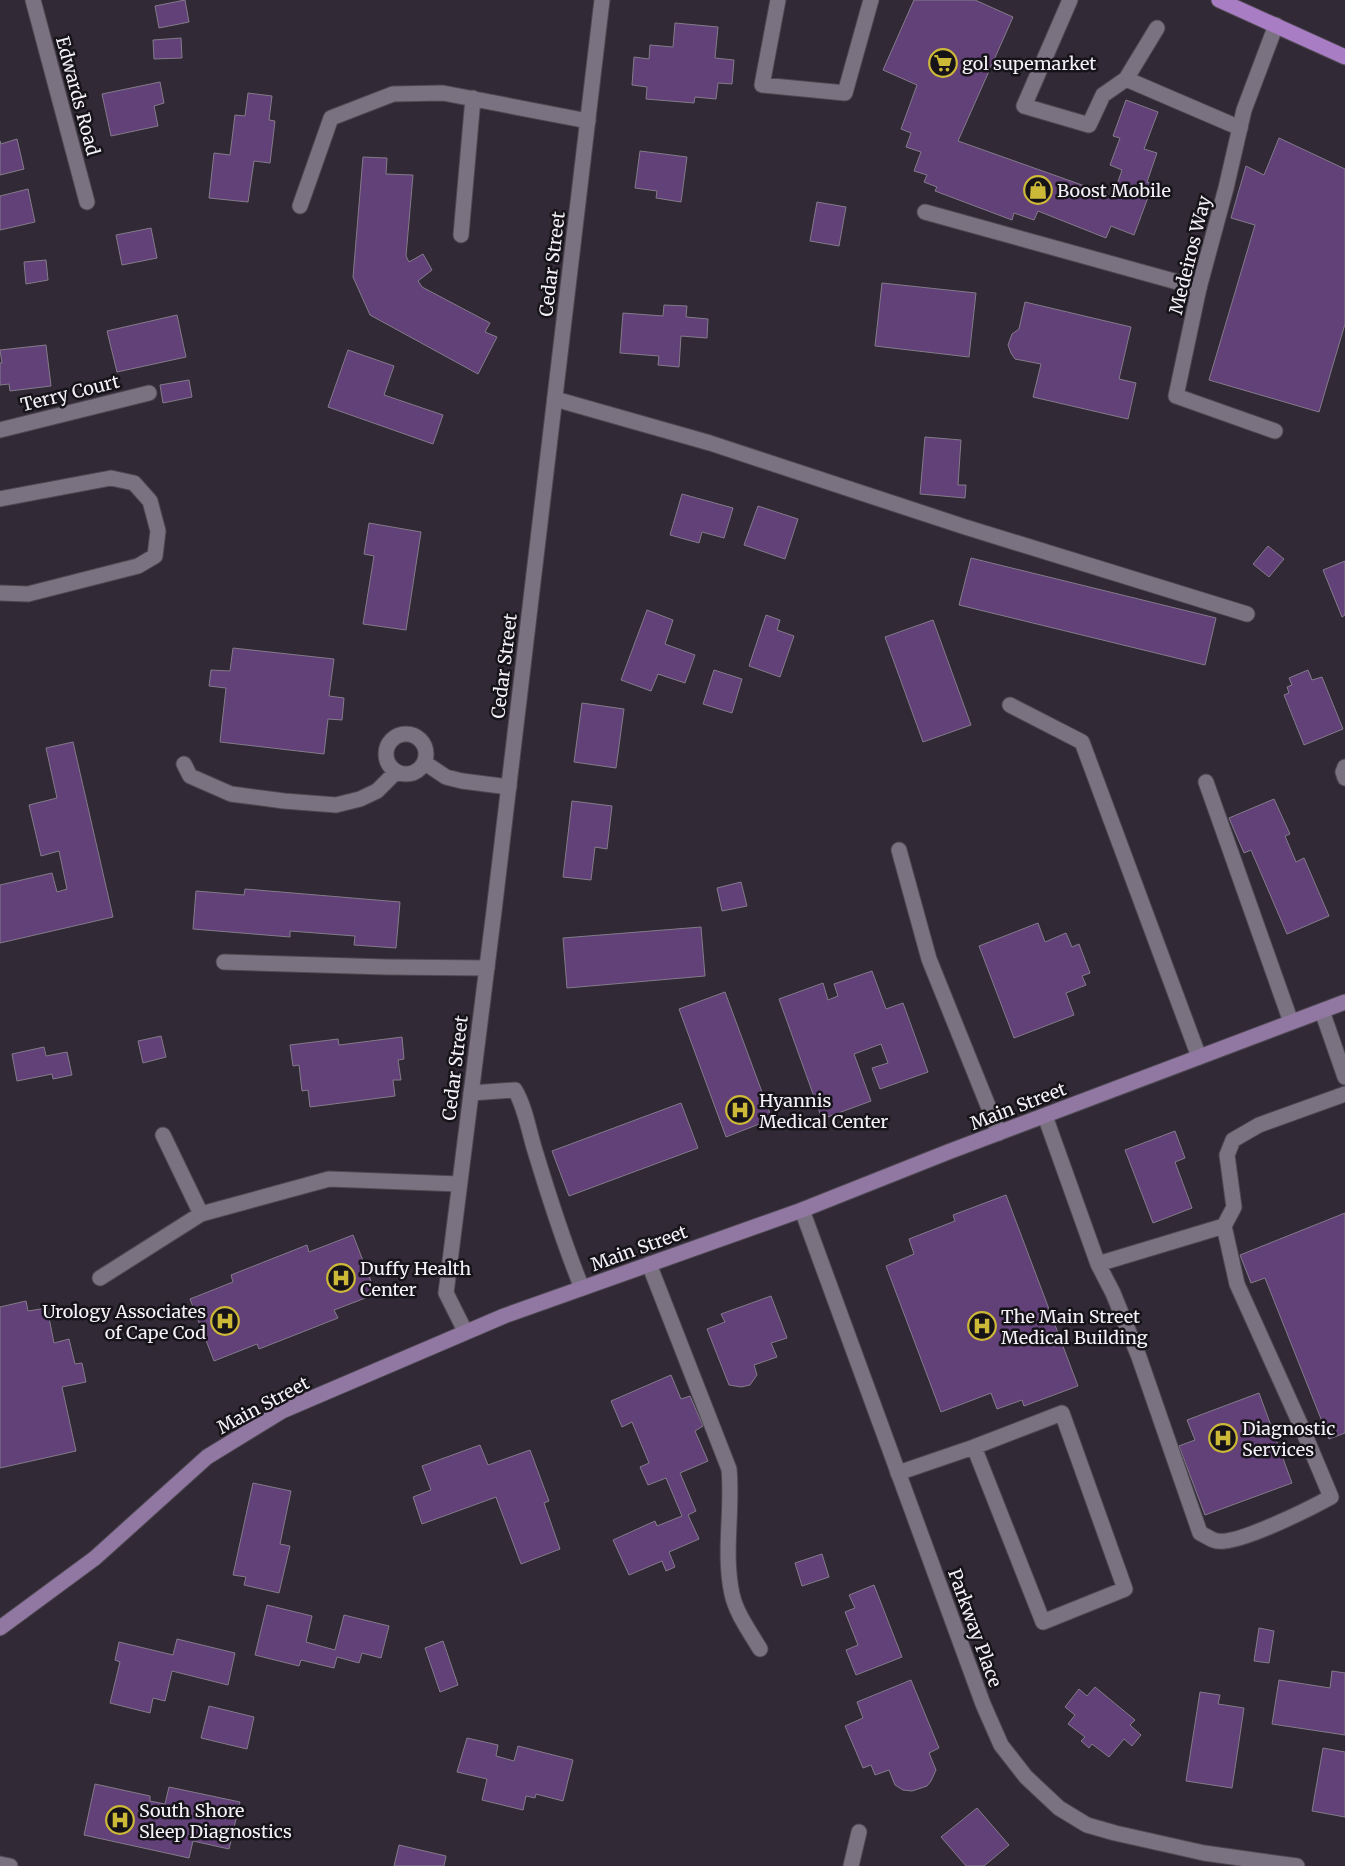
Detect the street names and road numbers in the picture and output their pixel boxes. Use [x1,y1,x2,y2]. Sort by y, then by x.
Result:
street label: Edwards Road [51,34,105,158]
street label: Medeiros Way [1164,193,1216,317]
street label: Cedar Street [534,210,570,318]
street label: Terry Court [18,370,122,416]
street label: Cedar Street [486,612,522,720]
street label: Cedar Street [437,1014,473,1122]
street label: Main Street [967,1077,1069,1135]
street label: Main Street [588,1220,690,1276]
street label: Main Street [213,1371,313,1439]
street label: Parkway Place [943,1566,1007,1690]

